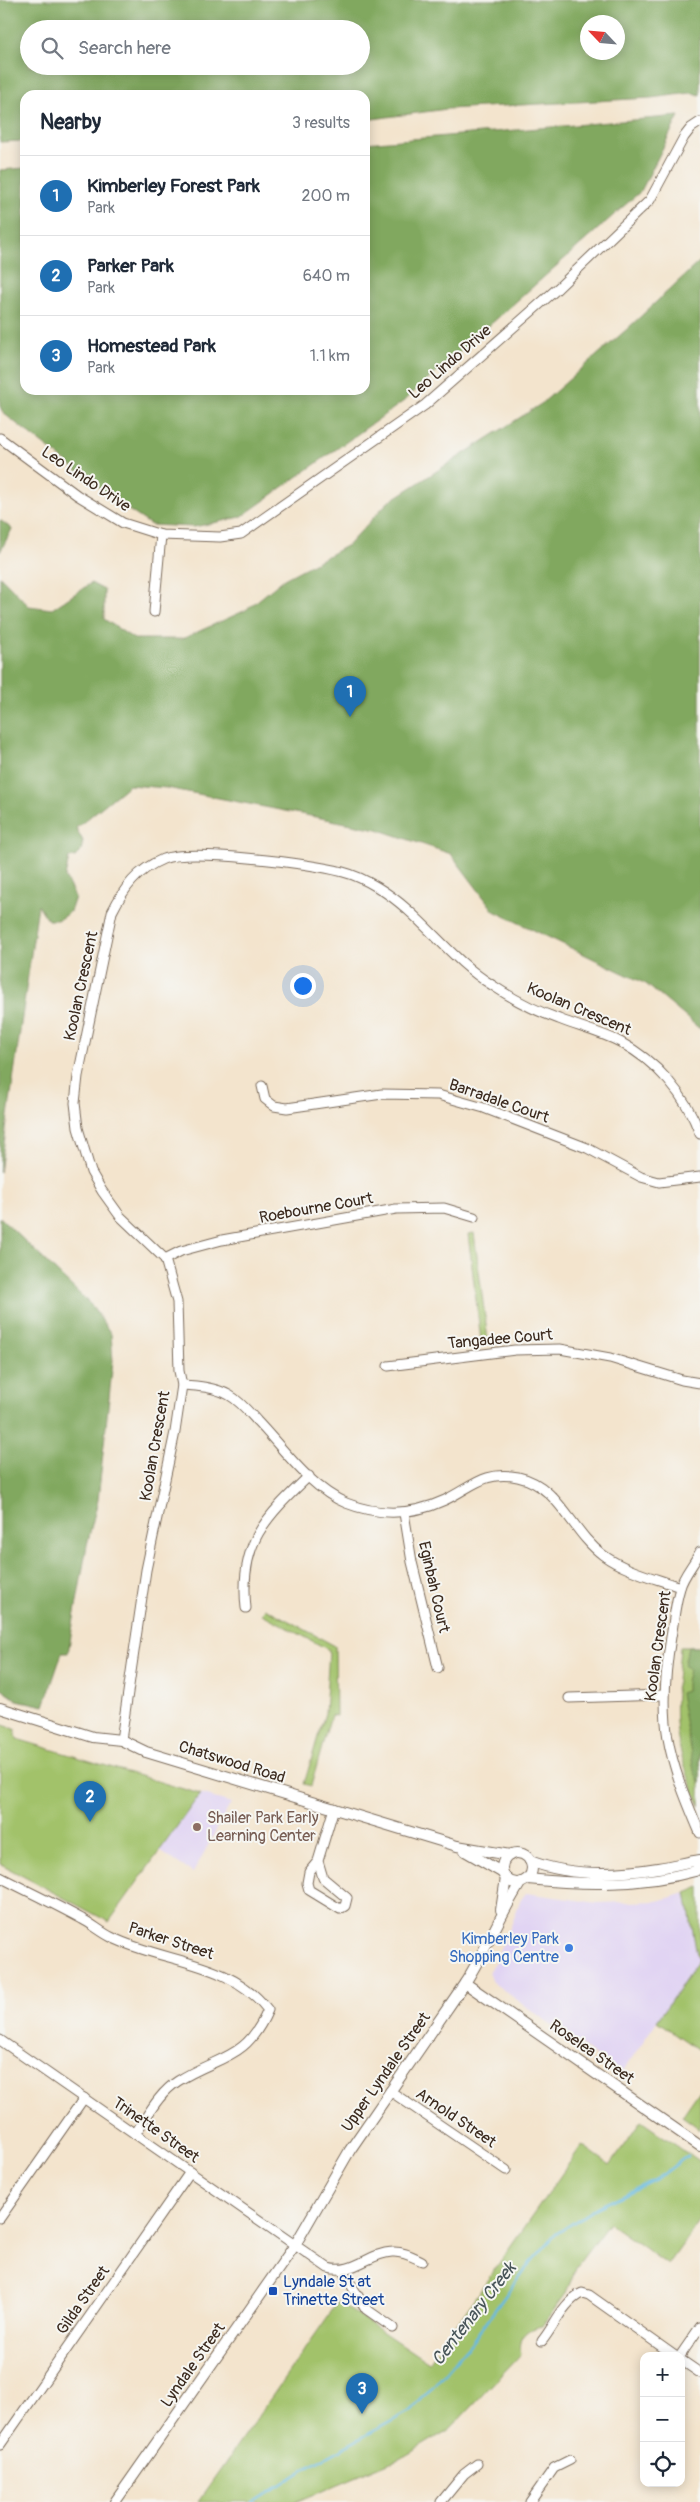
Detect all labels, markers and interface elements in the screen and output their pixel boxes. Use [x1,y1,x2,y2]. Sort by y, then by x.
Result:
north arrow [580,15,625,60]
search box [20,20,370,75]
icon: search [38,34,66,62]
text: Search here [78,36,171,60]
text: Nearby [40,109,101,136]
text: 3 results [292,113,350,133]
text: Kimberley Forest Park [87,174,260,198]
text: 1 [53,186,59,206]
text: 200 m [302,186,350,206]
text: Park [87,198,115,218]
text: Parker Park [87,254,174,278]
text: 2 [52,266,60,286]
text: 640 m [303,266,350,286]
text: Park [87,278,115,298]
street label: Leo Lindo Drive [404,320,496,403]
text: Homestead Park [87,334,216,358]
text: 3 [52,346,60,366]
text: 1.1 km [310,346,350,366]
text: Park [87,358,115,378]
street label: Leo Lindo Drive [38,442,135,516]
pin: 1 [334,676,366,717]
street label: Koolan Crescent [60,929,102,1043]
your location [290,973,316,999]
street label: Koolan Crescent [524,978,635,1040]
street label: Barradale Court [446,1075,552,1128]
street label: Roebourne Court [258,1188,375,1228]
street label: Tangadee Court [447,1324,554,1354]
street label: Koolan Crescent [135,1389,175,1503]
street label: Eginbah Court [414,1539,454,1635]
street label: Koolan Crescent [640,1589,676,1703]
street label: Chatswood Road [176,1736,288,1788]
pin: 2 [74,1781,106,1822]
place label: Shailer Park Early Learning Center [207,1808,319,1846]
marker: Shailer Park Early Learning Center [191,1821,203,1833]
street label: Parker Street [126,1918,217,1964]
place label: Kimberley Park Shopping Centre [449,1929,559,1967]
marker: Kimberley Park Shopping Centre [563,1942,575,1954]
street label: Upper Lyndale Street [337,2008,435,2136]
street label: Roselea Street [546,2015,639,2089]
street label: Arnold Street [412,2084,500,2152]
street label: Trinette Street [109,2093,204,2168]
water label: Centenary Creek [427,2257,522,2370]
street label: Gilda Street [52,2261,114,2338]
place label: Lyndale St at Trinette Street [283,2272,385,2310]
marker: Lyndale St at Trinette Street [267,2285,279,2297]
street label: Lyndale Street [156,2318,230,2411]
map controls [640,2352,685,2487]
button: + [640,2352,685,2397]
pin: 3 [346,2373,378,2414]
button: − [640,2397,685,2442]
button: locate [640,2442,685,2487]

